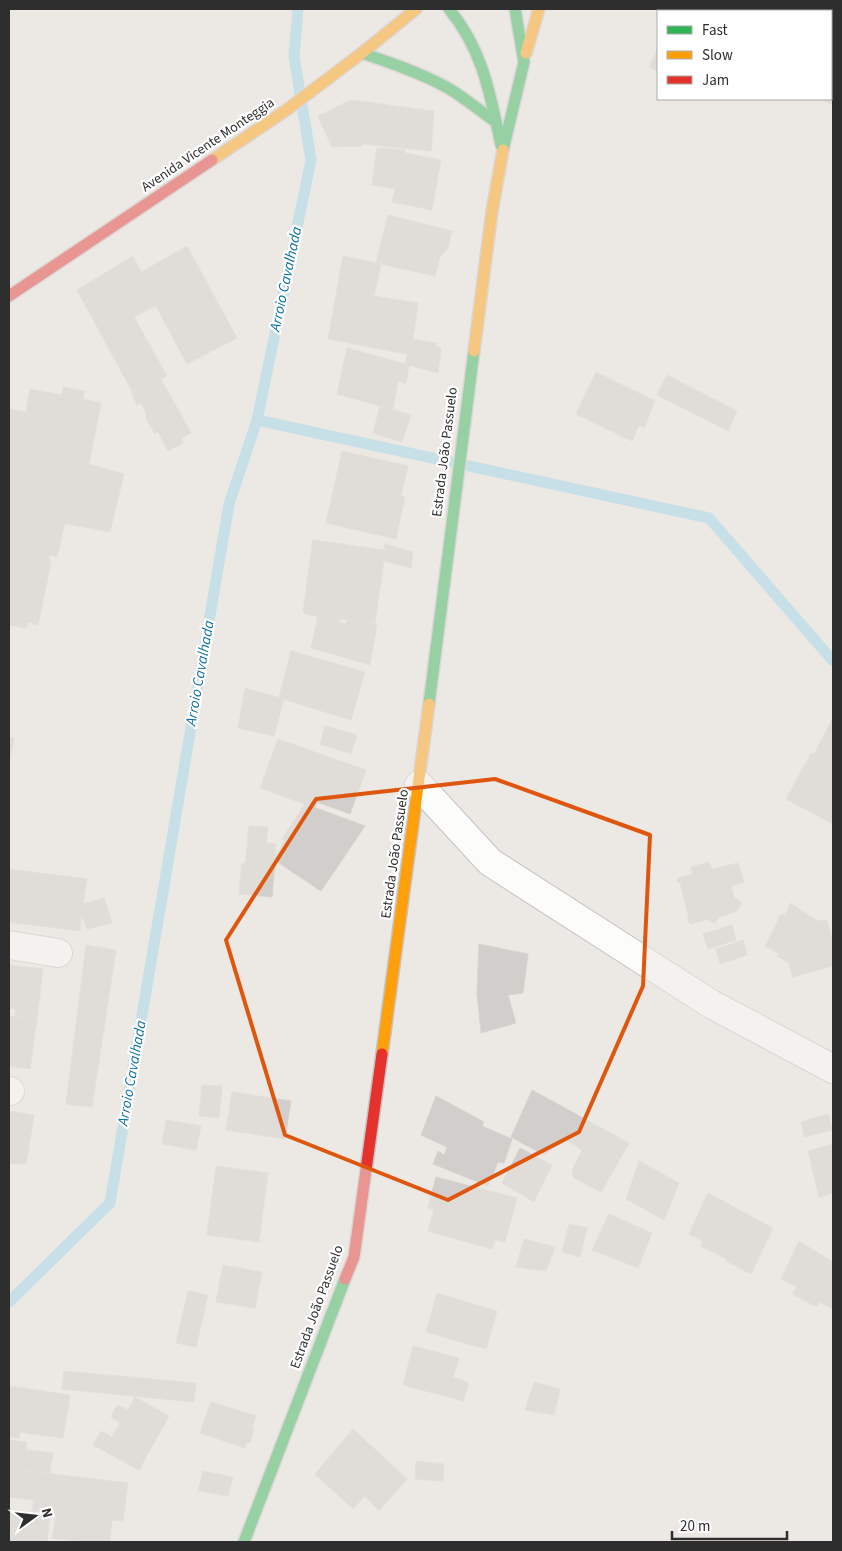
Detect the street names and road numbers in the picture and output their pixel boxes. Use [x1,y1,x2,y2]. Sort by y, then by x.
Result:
street label: Avenida Vicente Monteggia [137,93,279,197]
street label: Estrada João Passuelo [427,386,463,518]
street label: Estrada João Passuelo [376,788,414,920]
street label: Estrada João Passuelo [285,1242,349,1372]

